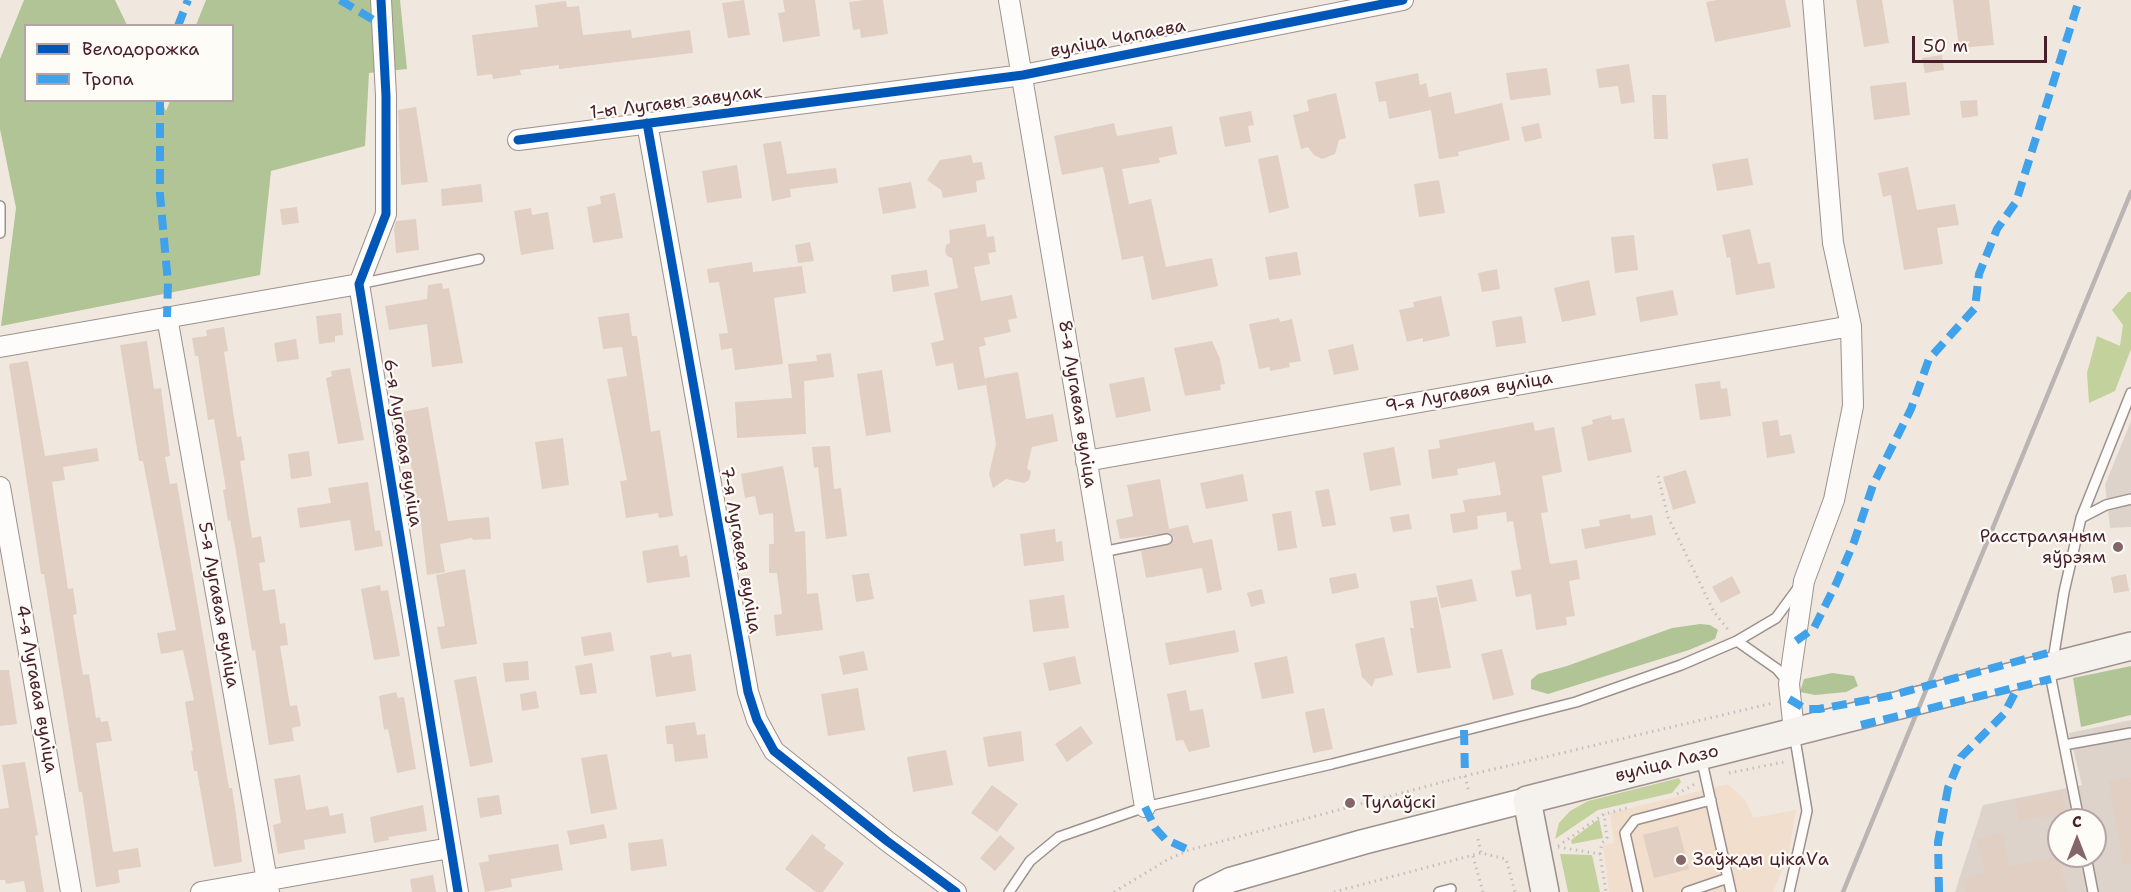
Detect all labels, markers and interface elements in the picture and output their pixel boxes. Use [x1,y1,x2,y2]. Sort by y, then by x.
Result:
street label: вуліца Чапаева [1049,15,1187,63]
legend [24,24,234,102]
scale bar [1915,24,2050,62]
text: 50 m [1923,34,1968,58]
text: Велодорожка [82,37,200,61]
text: Тропа [82,67,134,91]
street label: 1-ы Лугавы завулак [588,82,764,124]
street label: 8-я Лугавая вуліца [1053,319,1101,489]
street label: 6-я Лугавая вуліца [378,357,426,529]
street label: 9-я Лугавая вуліца [1384,368,1554,418]
street label: 7-я Лугавая вуліца [715,465,765,635]
street label: 5-я Лугавая вуліца [193,520,243,690]
place label: Расстраляным яўрэям [1980,526,2106,568]
marker: Расстраляным яўрэям [2111,540,2125,554]
street label: 4-я Лугавая вуліца [11,603,61,775]
street label: вуліца Лазо [1613,741,1721,787]
place label: Тулаўскі [1362,792,1436,814]
marker: Тулаўскі [1343,796,1357,810]
north arrow [2047,808,2107,868]
text: С [2072,811,2082,832]
place label: Заўжды цікаVа [1693,849,1829,871]
marker: Заўжды цікаVа [1674,853,1688,867]

